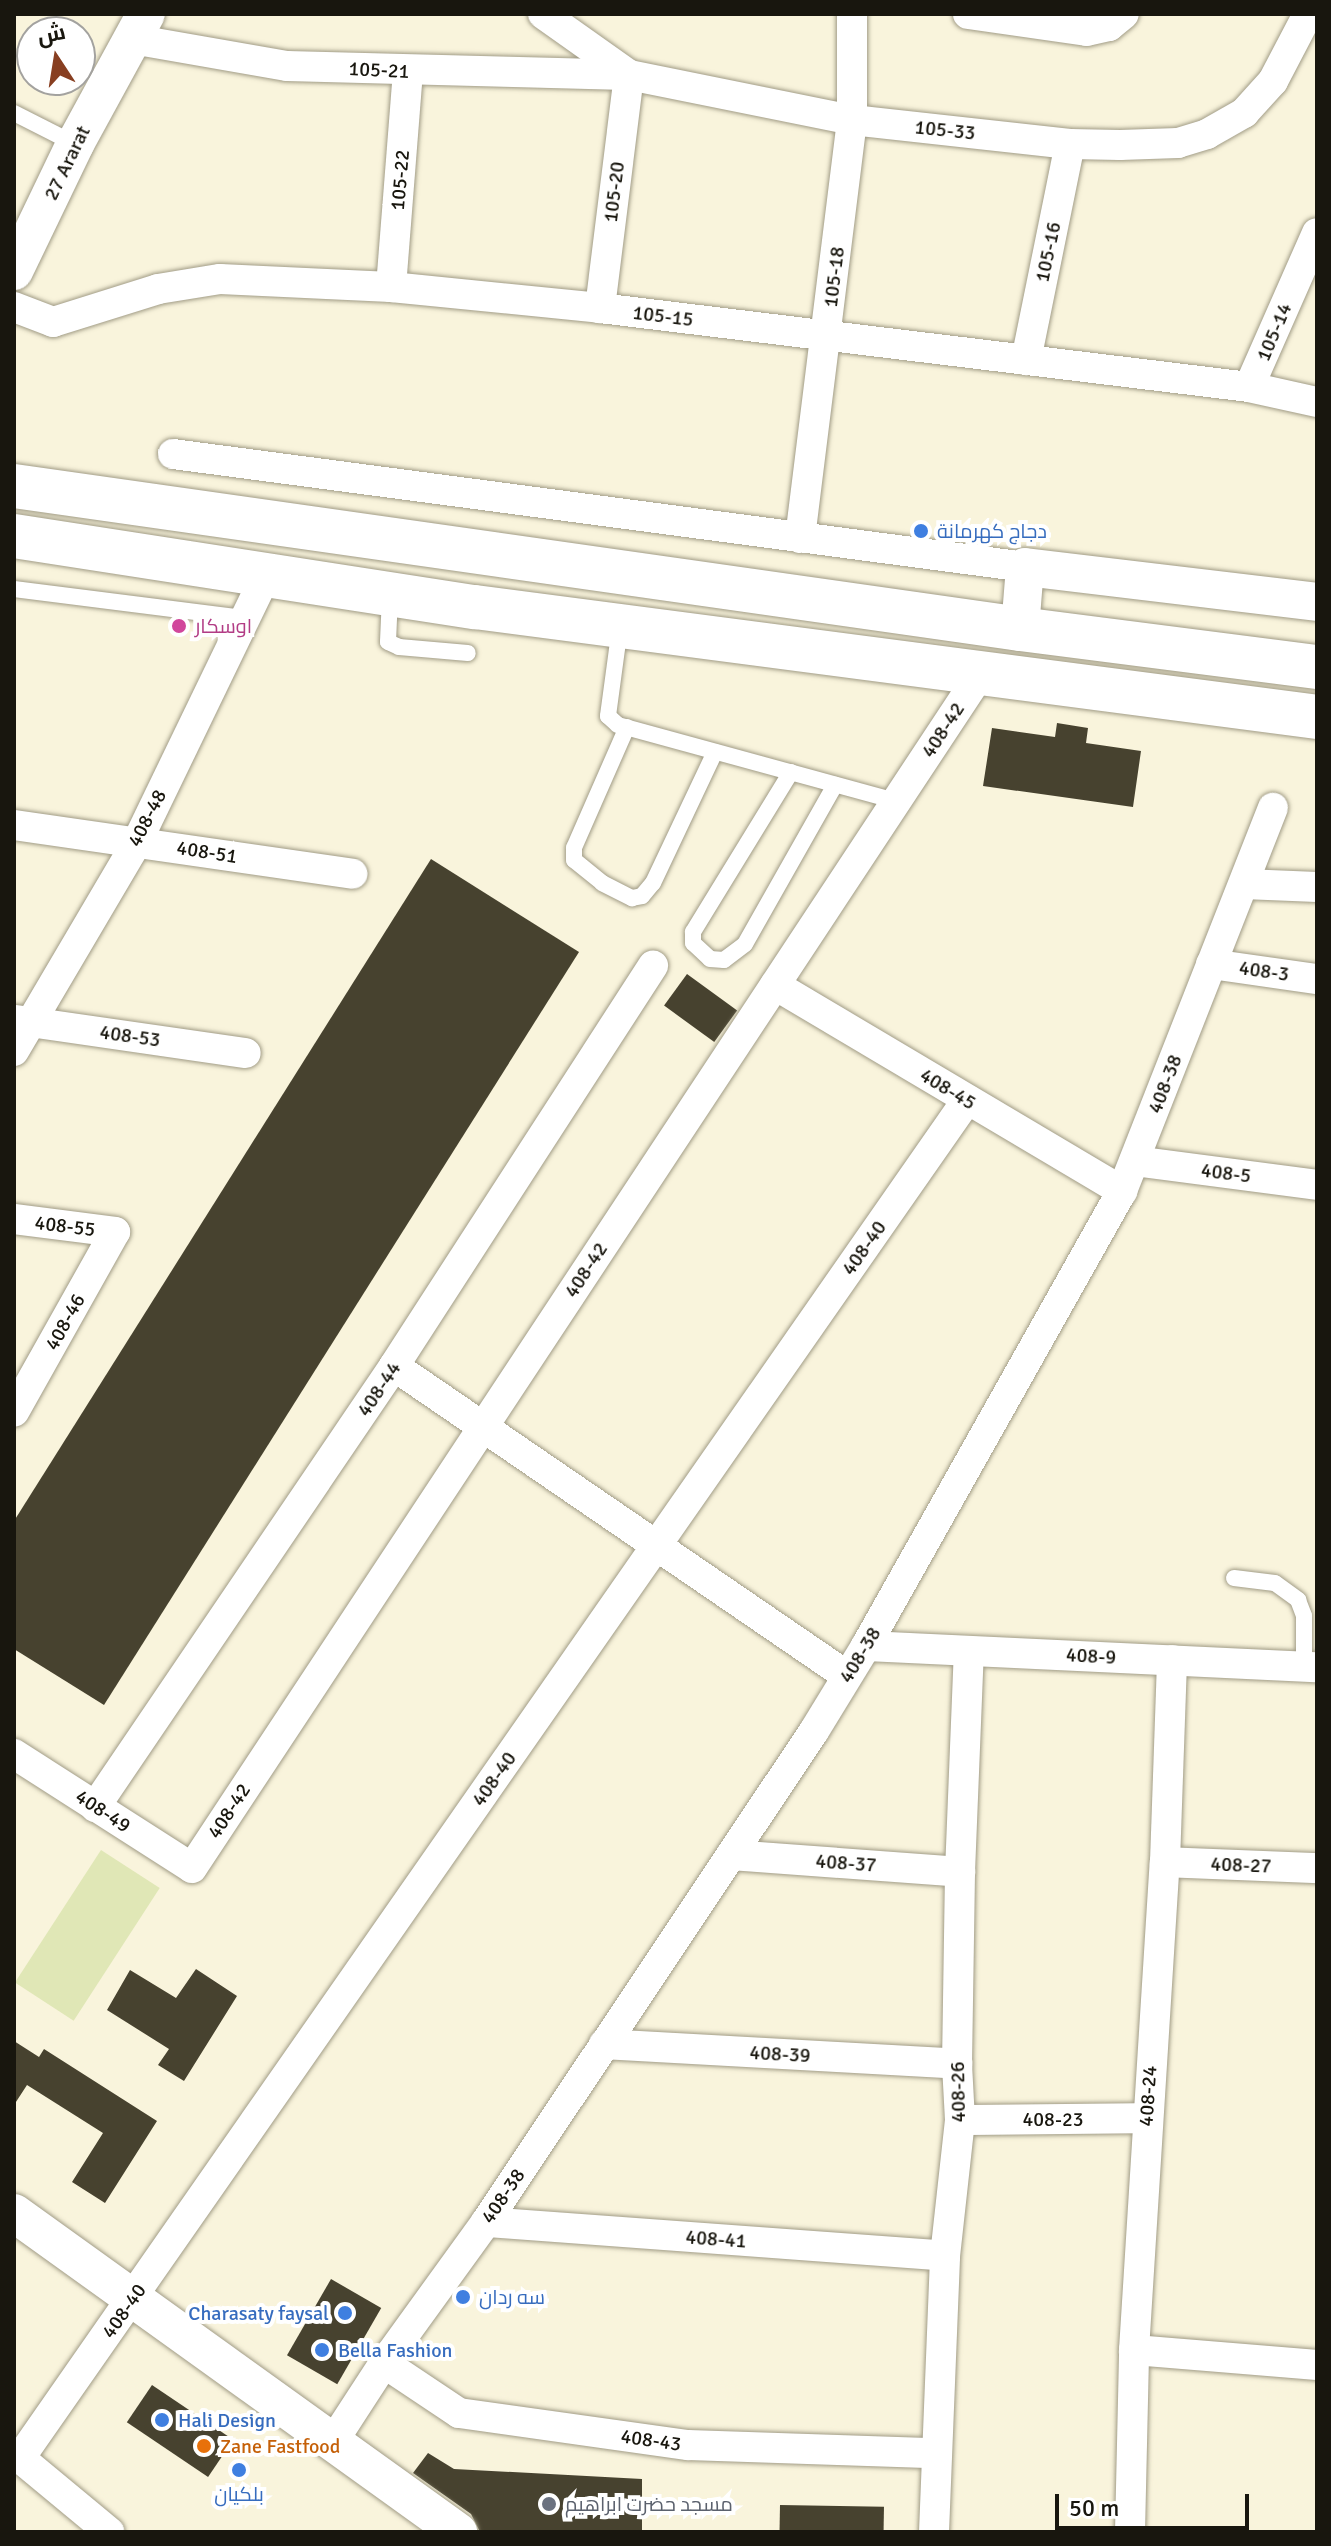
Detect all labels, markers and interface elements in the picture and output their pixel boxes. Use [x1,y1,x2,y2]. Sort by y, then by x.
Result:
north arrow [16,16,96,96]
text: ش [35,18,68,50]
street label: 105-21 [348,56,410,84]
street label: 105-33 [913,115,977,145]
street label: 27 Ararat [39,122,95,204]
street label: 105-22 [385,149,415,211]
street label: 105-20 [598,160,630,224]
street label: 105-16 [1030,220,1066,284]
street label: 105-18 [818,245,850,309]
street label: 105-14 [1251,299,1297,365]
street label: 105-15 [631,300,695,332]
place label: دجاج كهرمانة [937,519,1047,543]
marker: دجاج كهرمانة [912,522,930,540]
place label: اوسكار [195,614,252,638]
marker: اوسكار [170,617,188,635]
street label: 408-42 [916,698,970,762]
street label: 408-48 [122,785,172,851]
street label: 408-51 [175,835,239,869]
street label: 408-3 [1237,956,1291,986]
street label: 408-53 [98,1020,162,1052]
street label: 408-38 [1143,1051,1187,1117]
street label: 408-45 [916,1063,980,1115]
street label: 408-5 [1200,1158,1252,1188]
street label: 408-55 [33,1210,97,1242]
street label: 408-40 [837,1216,891,1280]
street label: 408-42 [559,1238,613,1302]
street label: 408-46 [40,1290,90,1354]
street label: 408-44 [352,1357,406,1421]
street label: 408-38 [834,1623,886,1687]
street label: 408-9 [1065,1643,1117,1669]
street label: 408-40 [467,1747,521,1811]
street label: 408-42 [202,1779,256,1843]
street label: 408-49 [71,1784,135,1838]
street label: 408-37 [815,1849,877,1877]
street label: 408-27 [1210,1852,1272,1878]
street label: 408-39 [749,2040,811,2068]
street label: 408-26 [945,2061,971,2123]
street label: 408-24 [1134,2065,1162,2127]
street label: 408-23 [1023,2107,1083,2131]
street label: 408-38 [476,2164,530,2228]
street label: 408-41 [685,2225,747,2253]
street label: 408-40 [97,2279,151,2343]
place label: سه ردان [479,2285,545,2309]
marker: سه ردان [454,2288,472,2306]
place label: Charasaty faysal [188,2301,329,2325]
marker: Charasaty faysal [336,2304,354,2322]
place label: Bella Fashion [338,2338,452,2362]
marker: Bella Fashion [313,2341,331,2359]
place label: Hali Design [178,2408,276,2432]
marker: Hali Design [153,2411,171,2429]
street label: 408-43 [619,2424,683,2456]
place label: Zane Fastfood [220,2434,340,2458]
marker: Zane Fastfood [195,2437,213,2455]
marker: بلکیان [230,2461,248,2479]
scale bar [1059,2478,1253,2528]
place label: بلکیان [214,2482,264,2506]
place label: مسجد حضرت ابراهیم [565,2492,733,2516]
text: 50 m [1069,2493,1119,2523]
marker: مسجد حضرت ابراهیم [540,2495,558,2513]

